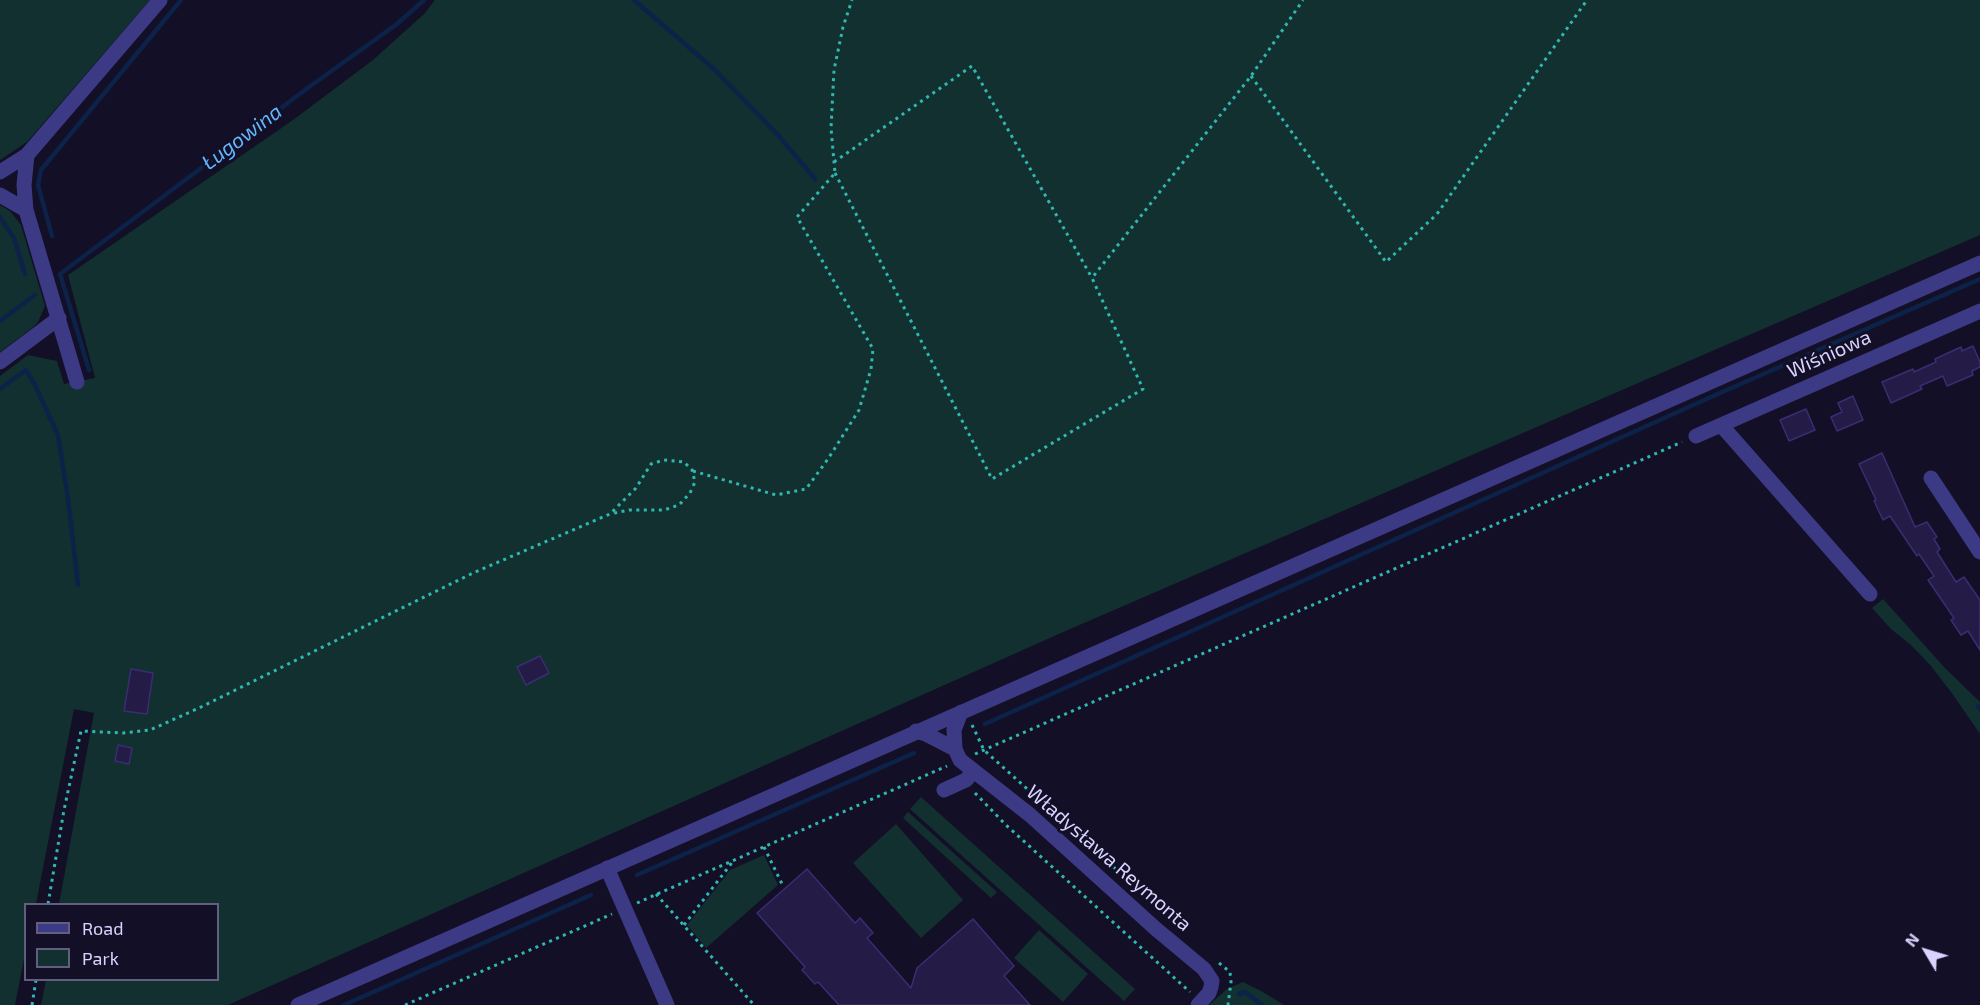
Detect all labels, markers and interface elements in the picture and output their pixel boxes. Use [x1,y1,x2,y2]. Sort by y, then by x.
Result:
water label: Ługowina [197,99,287,175]
street label: Wiśniowa [1783,325,1875,383]
street label: Władysława Reymonta [1022,780,1196,936]
legend [24,903,219,981]
text: Road [82,917,123,939]
north arrow [1896,921,1956,981]
text: N [1900,929,1922,950]
text: Park [82,947,119,969]

